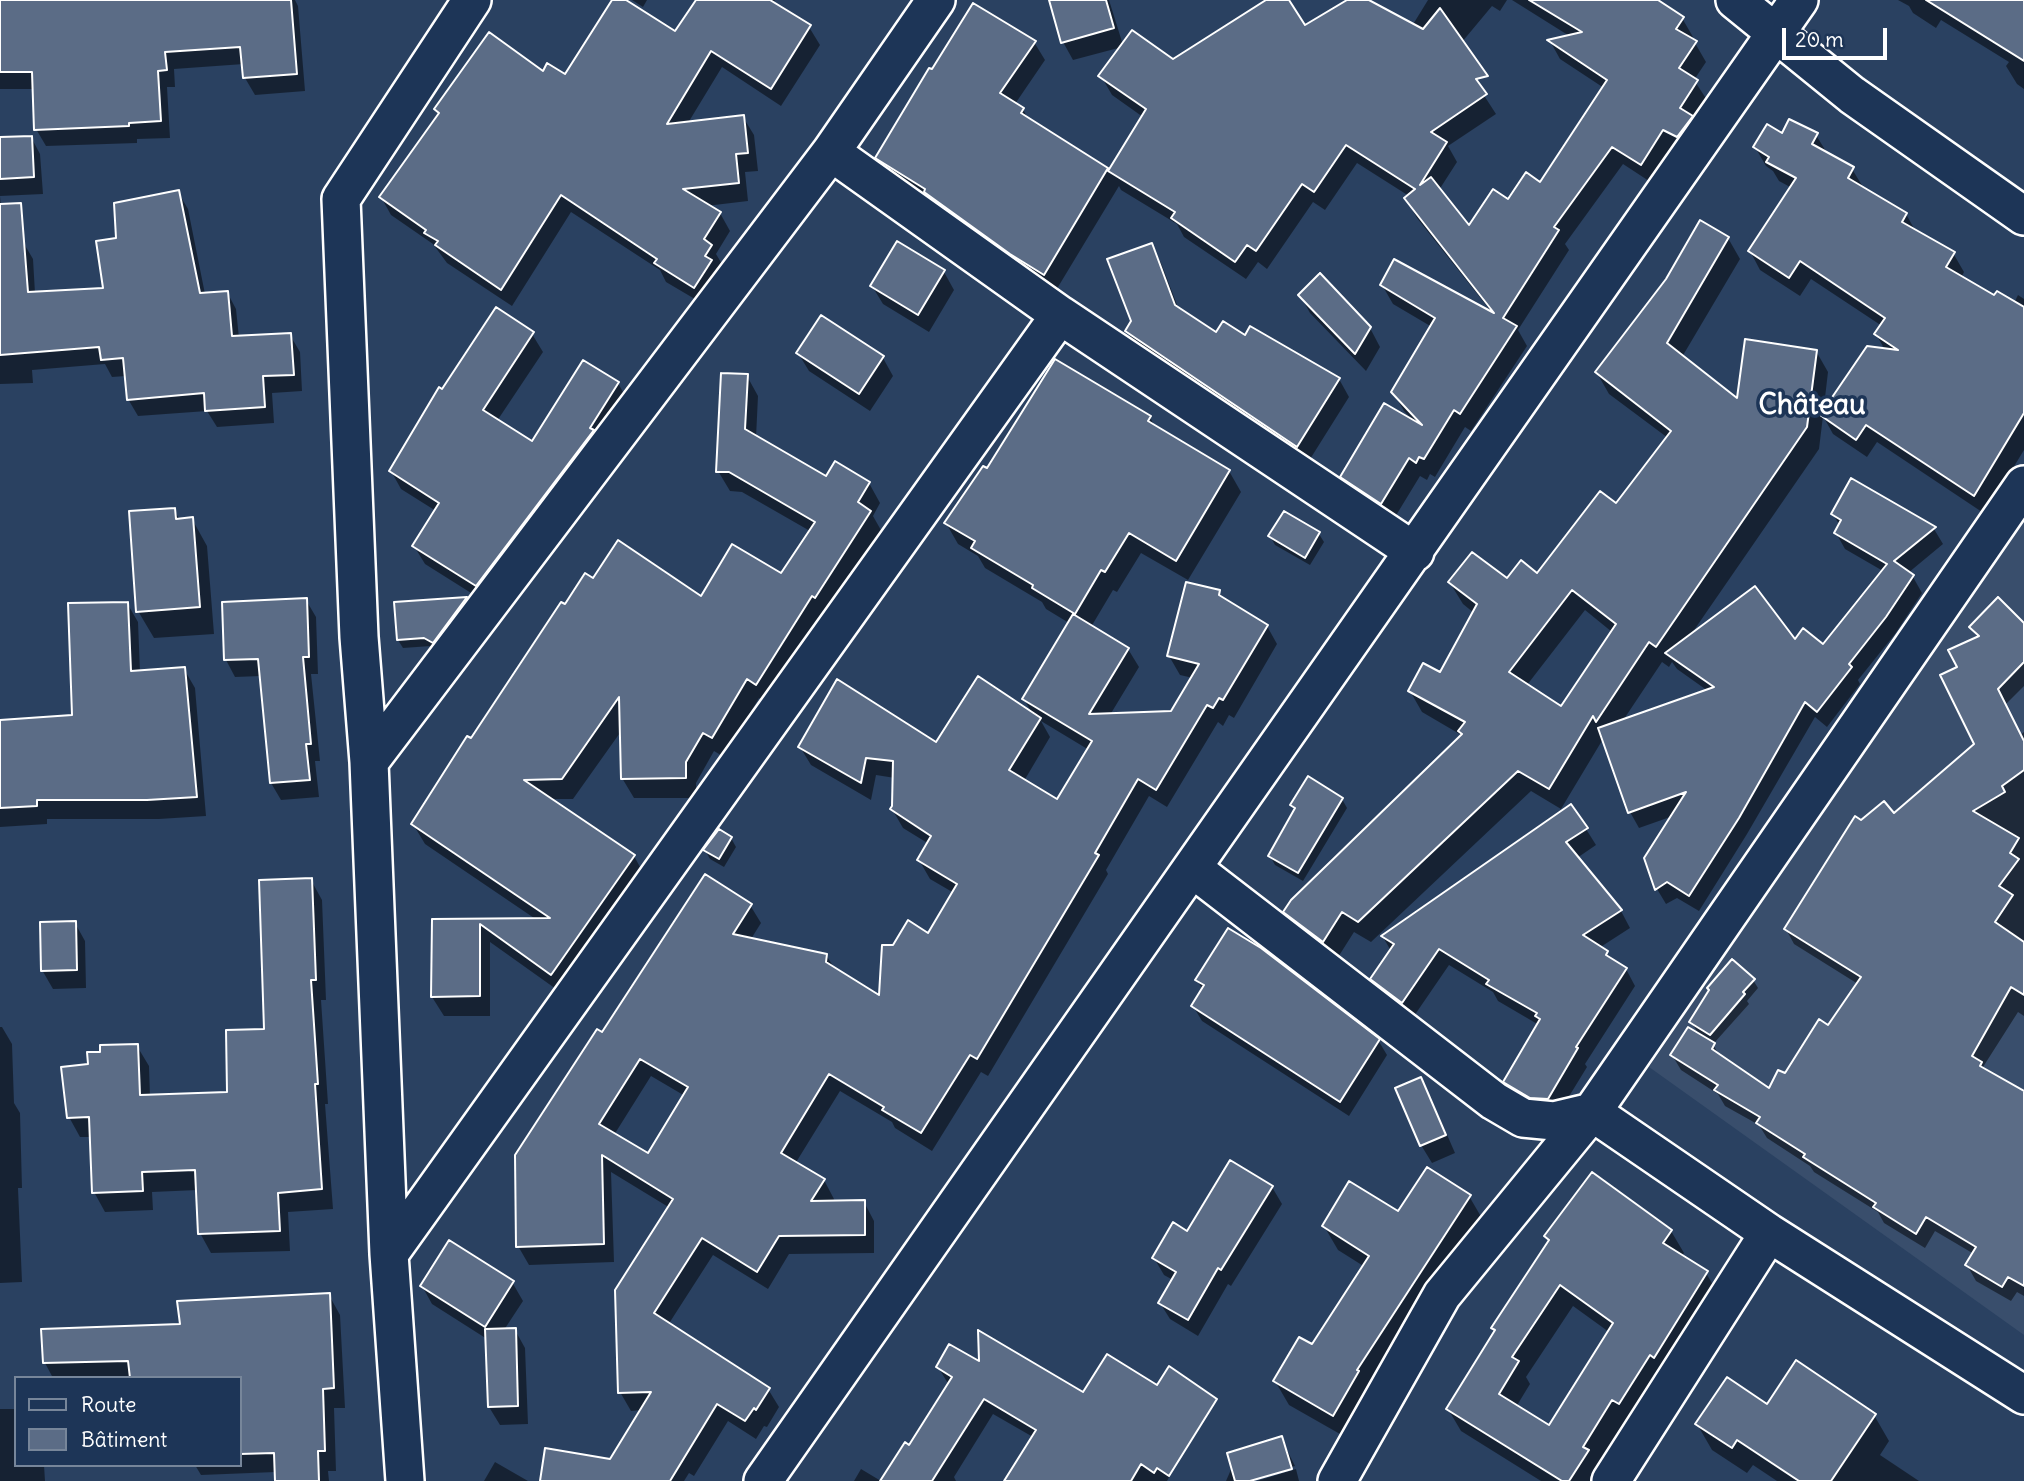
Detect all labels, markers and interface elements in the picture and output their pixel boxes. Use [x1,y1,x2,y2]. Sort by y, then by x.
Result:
scale bar [1786,14,1891,58]
text: 20 m [1795,26,1844,53]
district label: Château [1759,389,1865,423]
legend [14,1376,242,1467]
text: Route [81,1391,136,1418]
text: Bâtiment [81,1426,167,1453]

